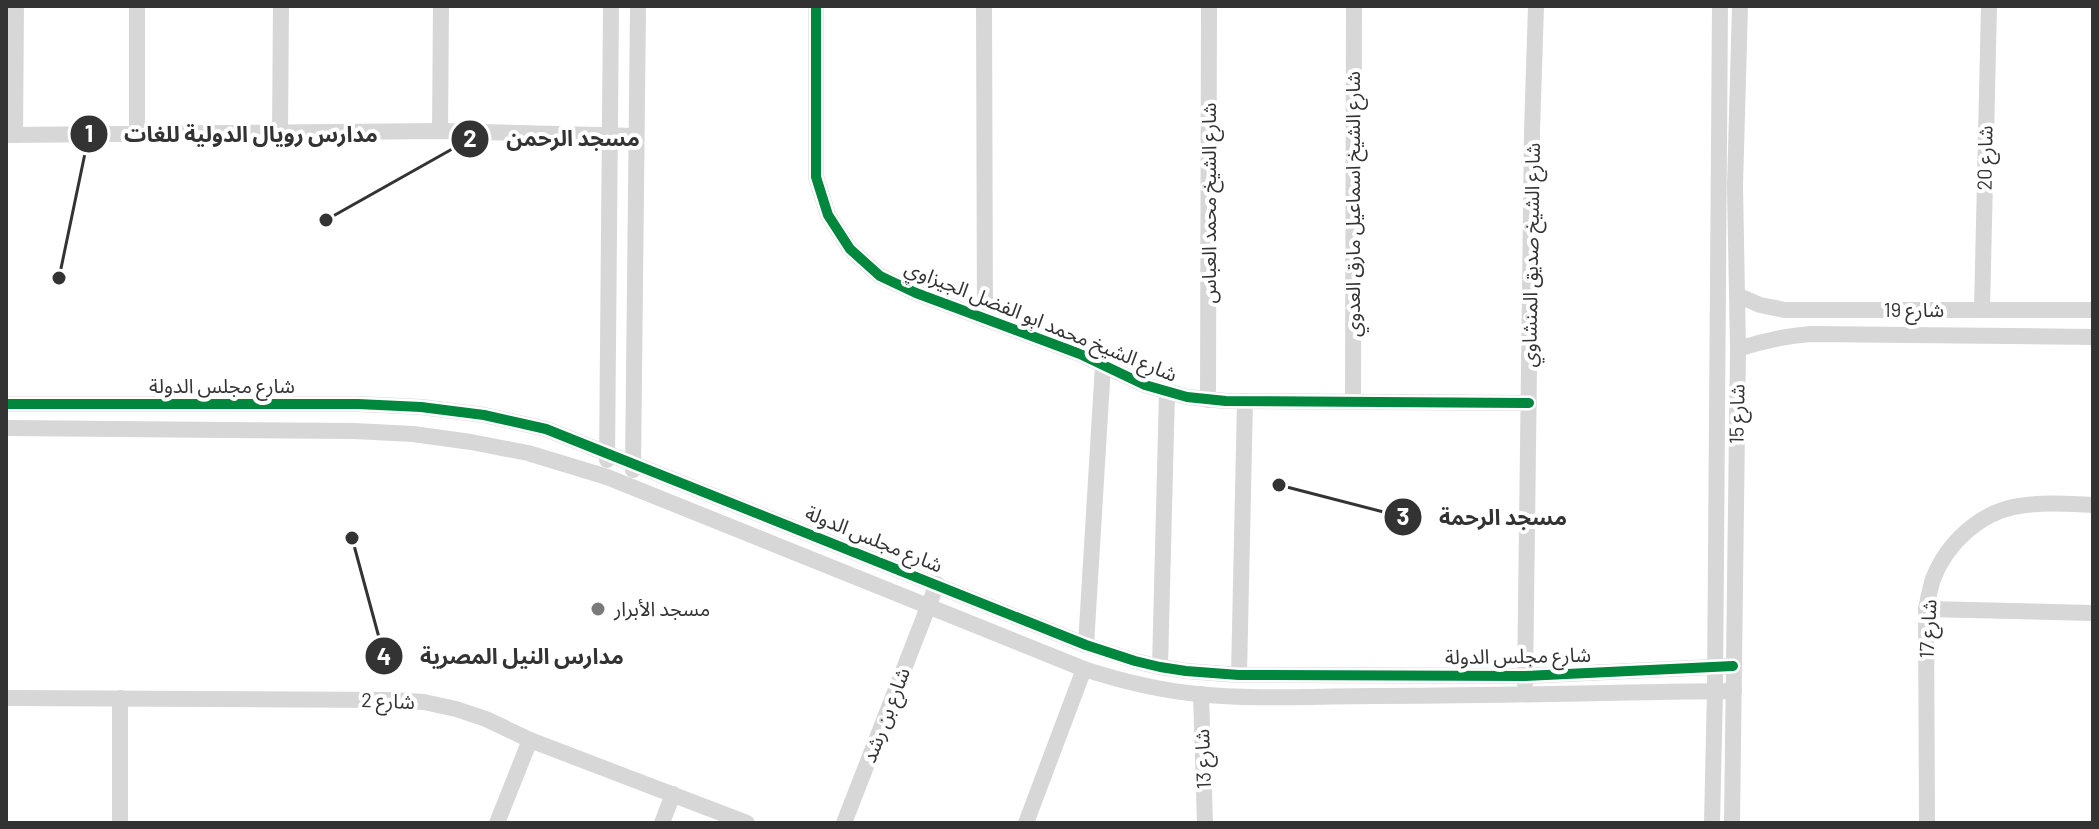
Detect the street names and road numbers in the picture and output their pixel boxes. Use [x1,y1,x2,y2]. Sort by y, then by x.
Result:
street label: شارع الشيخ اسماعيل مارق العدوي [1340,71,1369,337]
street label: شارع الشيخ محمد العباس [1196,102,1224,304]
street label: شارع 20 [1971,125,2001,191]
street label: شارع الشيخ صديق المنشاوي [1516,143,1549,368]
street label: شارع الشيخ محمد ابو الفضل الجيزاوي [900,254,1181,390]
street label: شارع 19 [1884,297,1944,325]
street label: شارع مجلس الدولة [149,373,295,401]
street label: شارع 15 [1723,384,1753,444]
street label: شارع مجلس الدولة [801,500,947,580]
street label: شارع 17 [1913,599,1945,659]
street label: شارع مجلس الدولة [1445,642,1591,672]
street label: شارع بن رشد [856,664,918,767]
street label: شارع 2 [361,687,415,717]
street label: شارع 13 [1189,728,1219,790]

